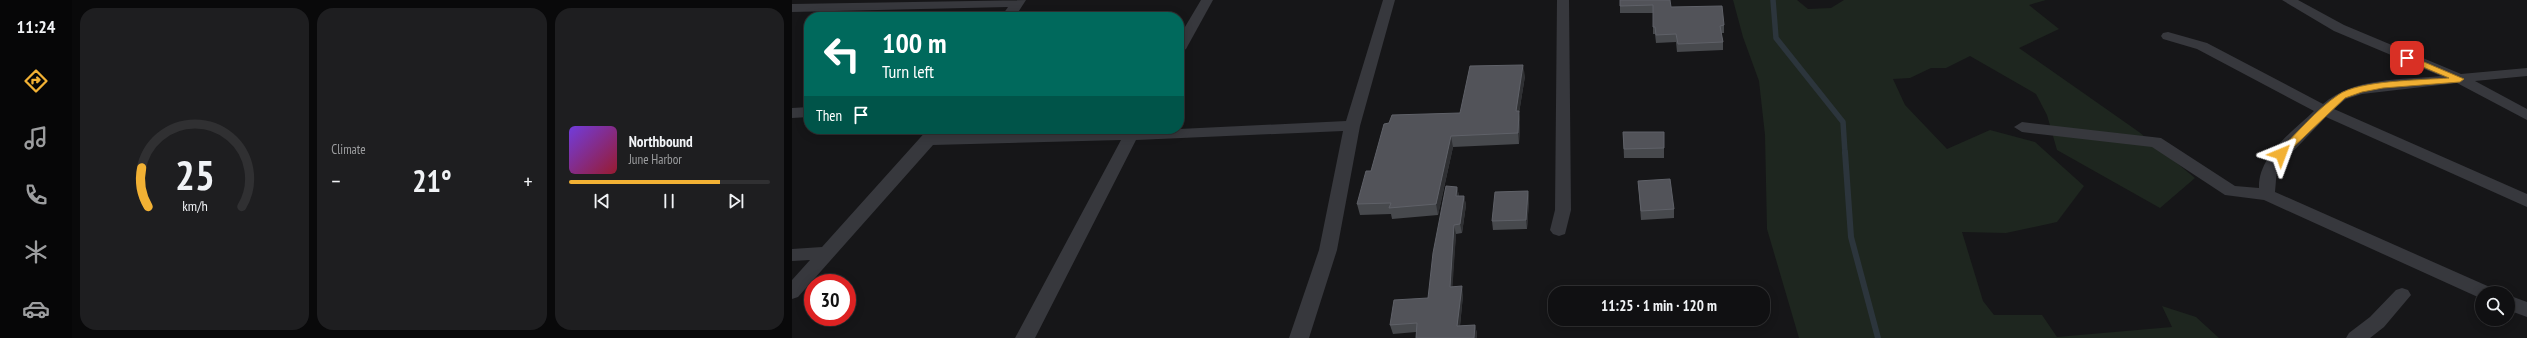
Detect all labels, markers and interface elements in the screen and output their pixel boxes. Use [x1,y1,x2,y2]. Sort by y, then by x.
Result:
text: 11:24 [17,15,55,38]
text: 100 m [882,24,946,61]
icon: left [816,28,868,80]
pin [2390,41,2424,75]
icon: arrive [2396,47,2418,69]
text: Turn left [882,60,934,83]
icon: directions [22,67,50,95]
icon: arrive [850,104,872,126]
text: Then [816,106,842,125]
icon: music [22,124,50,152]
text: Northbound [629,132,693,151]
position arrow [2260,133,2302,175]
text: Climate [331,141,366,158]
text: 25 [175,148,215,201]
text: June Harbor [629,151,682,168]
text: 21° [412,161,452,200]
text: − [331,167,340,195]
text: + [524,167,533,195]
icon: phone [22,181,50,209]
icon: previous [591,190,613,212]
icon: pause [658,190,680,212]
icon: next [725,190,747,212]
text: km/h [182,196,207,215]
icon: climate [22,238,50,266]
speed limit sign: 30 [804,274,856,326]
map controls [2475,286,2515,326]
button: search [2475,286,2515,326]
icon: car [22,295,50,323]
text: 11:25 · 1 min · 120 m [1601,296,1717,315]

